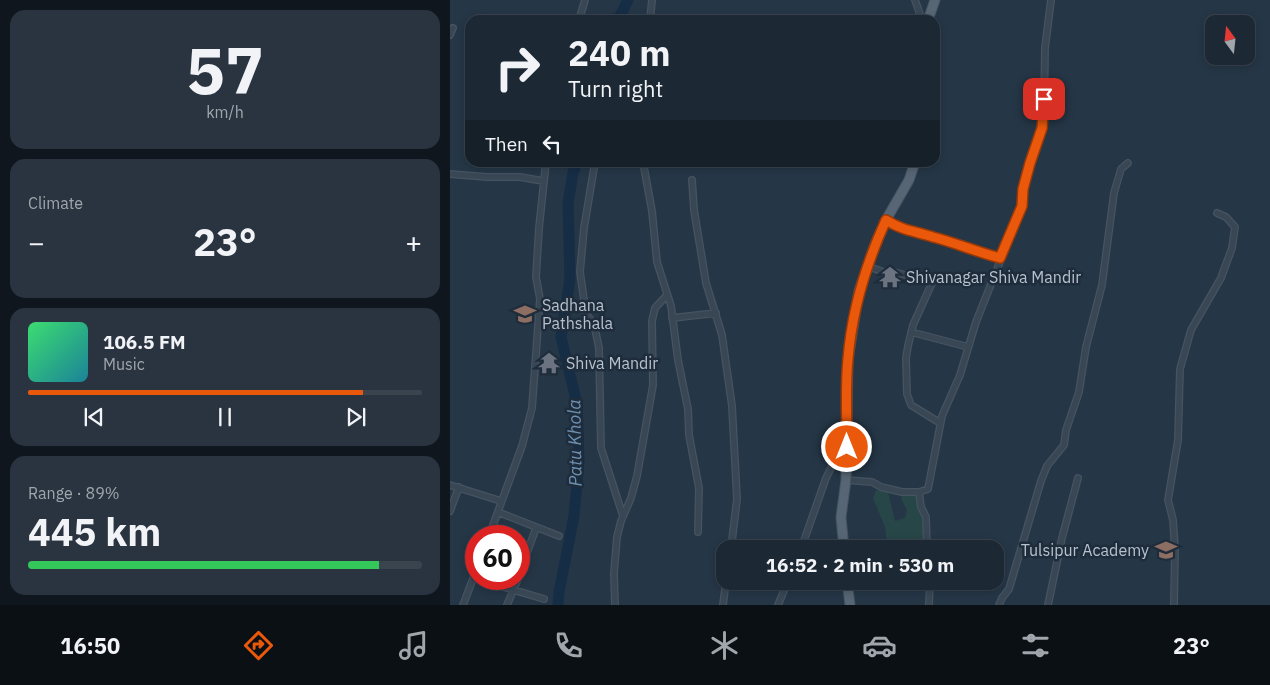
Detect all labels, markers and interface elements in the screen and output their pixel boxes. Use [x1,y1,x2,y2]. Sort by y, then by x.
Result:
north arrow [1205,15,1255,65]
map controls [1205,15,1255,65]
text: 57 [186,27,264,112]
text: 240 m [568,30,671,76]
icon: right [485,35,550,100]
text: Turn right [568,74,663,103]
pin [1023,78,1065,120]
icon: arrive [1030,85,1058,113]
text: km/h [206,102,244,122]
icon: left [538,130,566,158]
text: Then [485,132,528,156]
text: Climate [28,193,83,213]
text: 23° [193,217,257,266]
text: − [28,224,45,261]
text: + [405,224,422,261]
temple icon: Shivanagar Shiva Mandir [877,264,903,290]
place label: Shivanagar Shiva Mandir [906,267,1081,287]
place label: Sadhana Pathshala [542,295,614,333]
school or university icon: Sadhana Pathshala [512,301,538,327]
text: 106.5 FM [103,330,186,354]
temple icon: Shiva Mandir [536,350,562,376]
place label: Shiva Mandir [566,353,658,373]
text: Music [103,354,145,374]
water label: Patu Khola [562,399,587,487]
icon: previous [80,403,108,431]
icon: pause [211,403,239,431]
icon: next [342,403,370,431]
position arrow [820,420,872,472]
text: Range · 89% [28,483,120,503]
text: 445 km [28,507,161,556]
speed limit sign: 60 [465,525,530,590]
school or university icon: Tulsipur Academy [1153,537,1179,563]
place label: Tulsipur Academy [1021,540,1149,560]
text: 16:52 · 2 min · 530 m [766,553,954,577]
icon: directions [241,628,276,663]
icon: music [396,628,431,663]
icon: phone [551,628,586,663]
icon: climate [707,628,742,663]
icon: car [862,628,897,663]
icon: filters [1018,628,1053,663]
text: 16:50 [60,631,120,660]
text: 23° [1173,631,1210,660]

